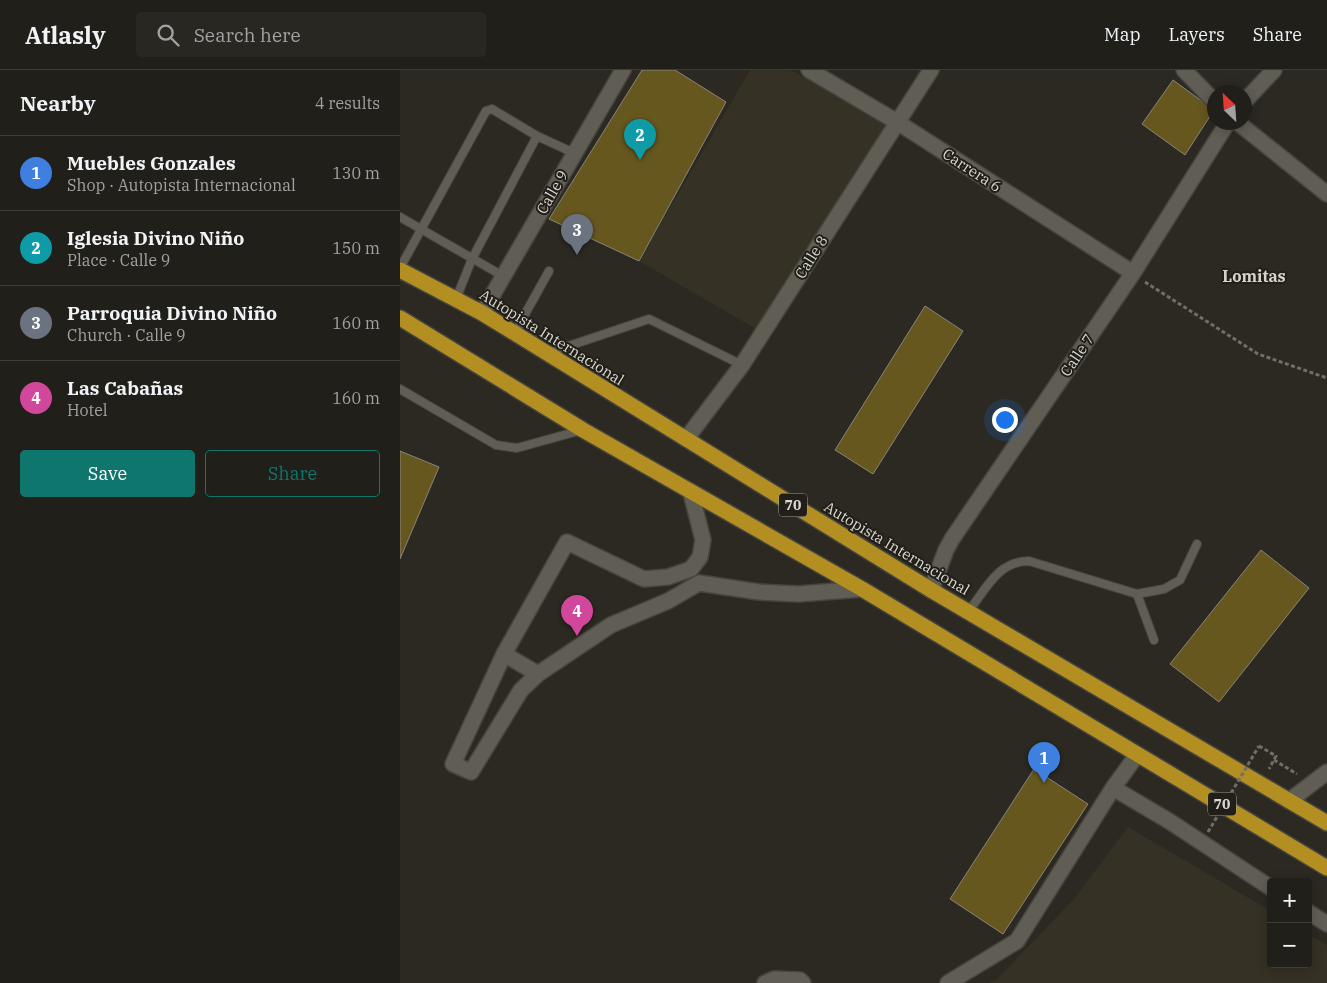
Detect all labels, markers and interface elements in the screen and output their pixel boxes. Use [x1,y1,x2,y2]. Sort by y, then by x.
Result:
search box [136,12,486,57]
text: Atlasly [25,19,106,51]
icon: search [154,21,182,49]
text: Search here [194,23,301,47]
text: Map [1104,23,1141,46]
text: Layers [1169,23,1225,46]
text: Share [1253,23,1302,46]
north arrow [1207,85,1252,130]
text: Nearby [20,89,96,117]
text: 4 results [315,93,380,113]
pin: 2 [624,119,656,160]
street label: Carrera 6 [939,144,1005,196]
text: Muebles Gonzales [67,151,236,175]
text: 1 [31,163,41,183]
text: 130 m [332,163,380,183]
street label: Calle 9 [532,167,572,217]
text: Shop · Autopista Internacional [67,175,296,195]
pin: 3 [561,214,593,255]
text: Iglesia Divino Niño [67,226,244,250]
street label: Calle 8 [790,232,832,282]
text: 2 [31,238,41,258]
text: 150 m [332,238,380,258]
text: Place · Calle 9 [67,250,170,270]
district label: Lomitas [1222,266,1286,286]
street label: Autopista Internacional [476,285,628,389]
text: Parroquia Divino Niño [67,301,277,325]
text: 3 [31,313,41,333]
text: 160 m [332,313,380,333]
text: Church · Calle 9 [67,325,186,345]
street label: Calle 7 [1056,330,1098,380]
text: Las Cabañas [67,376,183,400]
text: 4 [31,388,41,408]
text: 160 m [332,388,380,408]
text: Hotel [67,400,108,420]
your location [992,407,1018,433]
button: Save [20,450,195,497]
button: Share [205,450,380,497]
road number: 70 [779,494,807,516]
street label: Autopista Internacional [821,497,973,599]
pin: 4 [561,595,593,636]
pin: 1 [1028,742,1060,783]
road number: 70 [1208,792,1236,816]
map controls [1267,878,1312,968]
button: + [1267,878,1312,923]
button: − [1267,923,1312,968]

